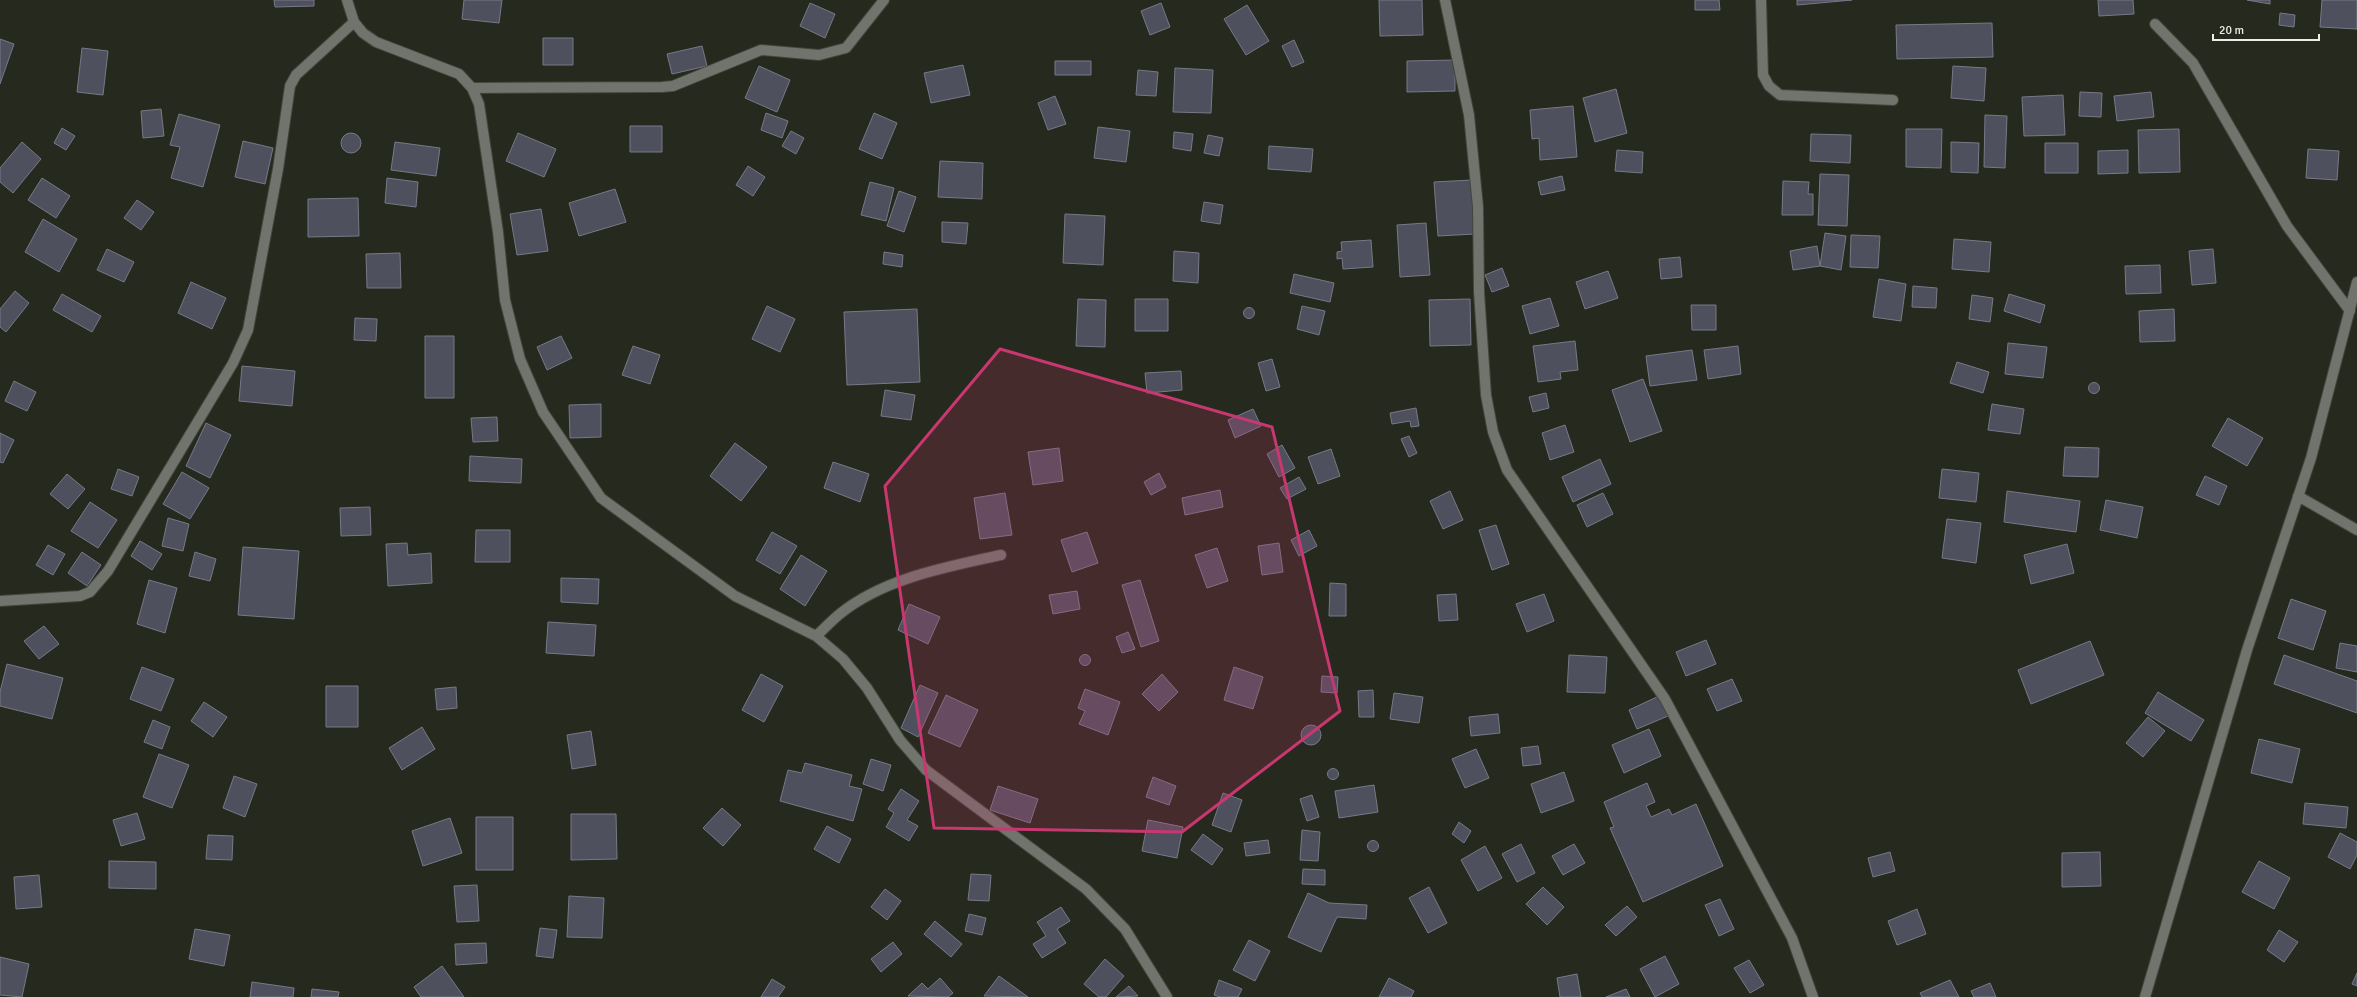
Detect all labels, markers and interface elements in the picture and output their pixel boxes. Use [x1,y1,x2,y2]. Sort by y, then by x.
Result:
scale bar [2213,16,2319,42]
text: 20 m [2219,23,2244,38]

